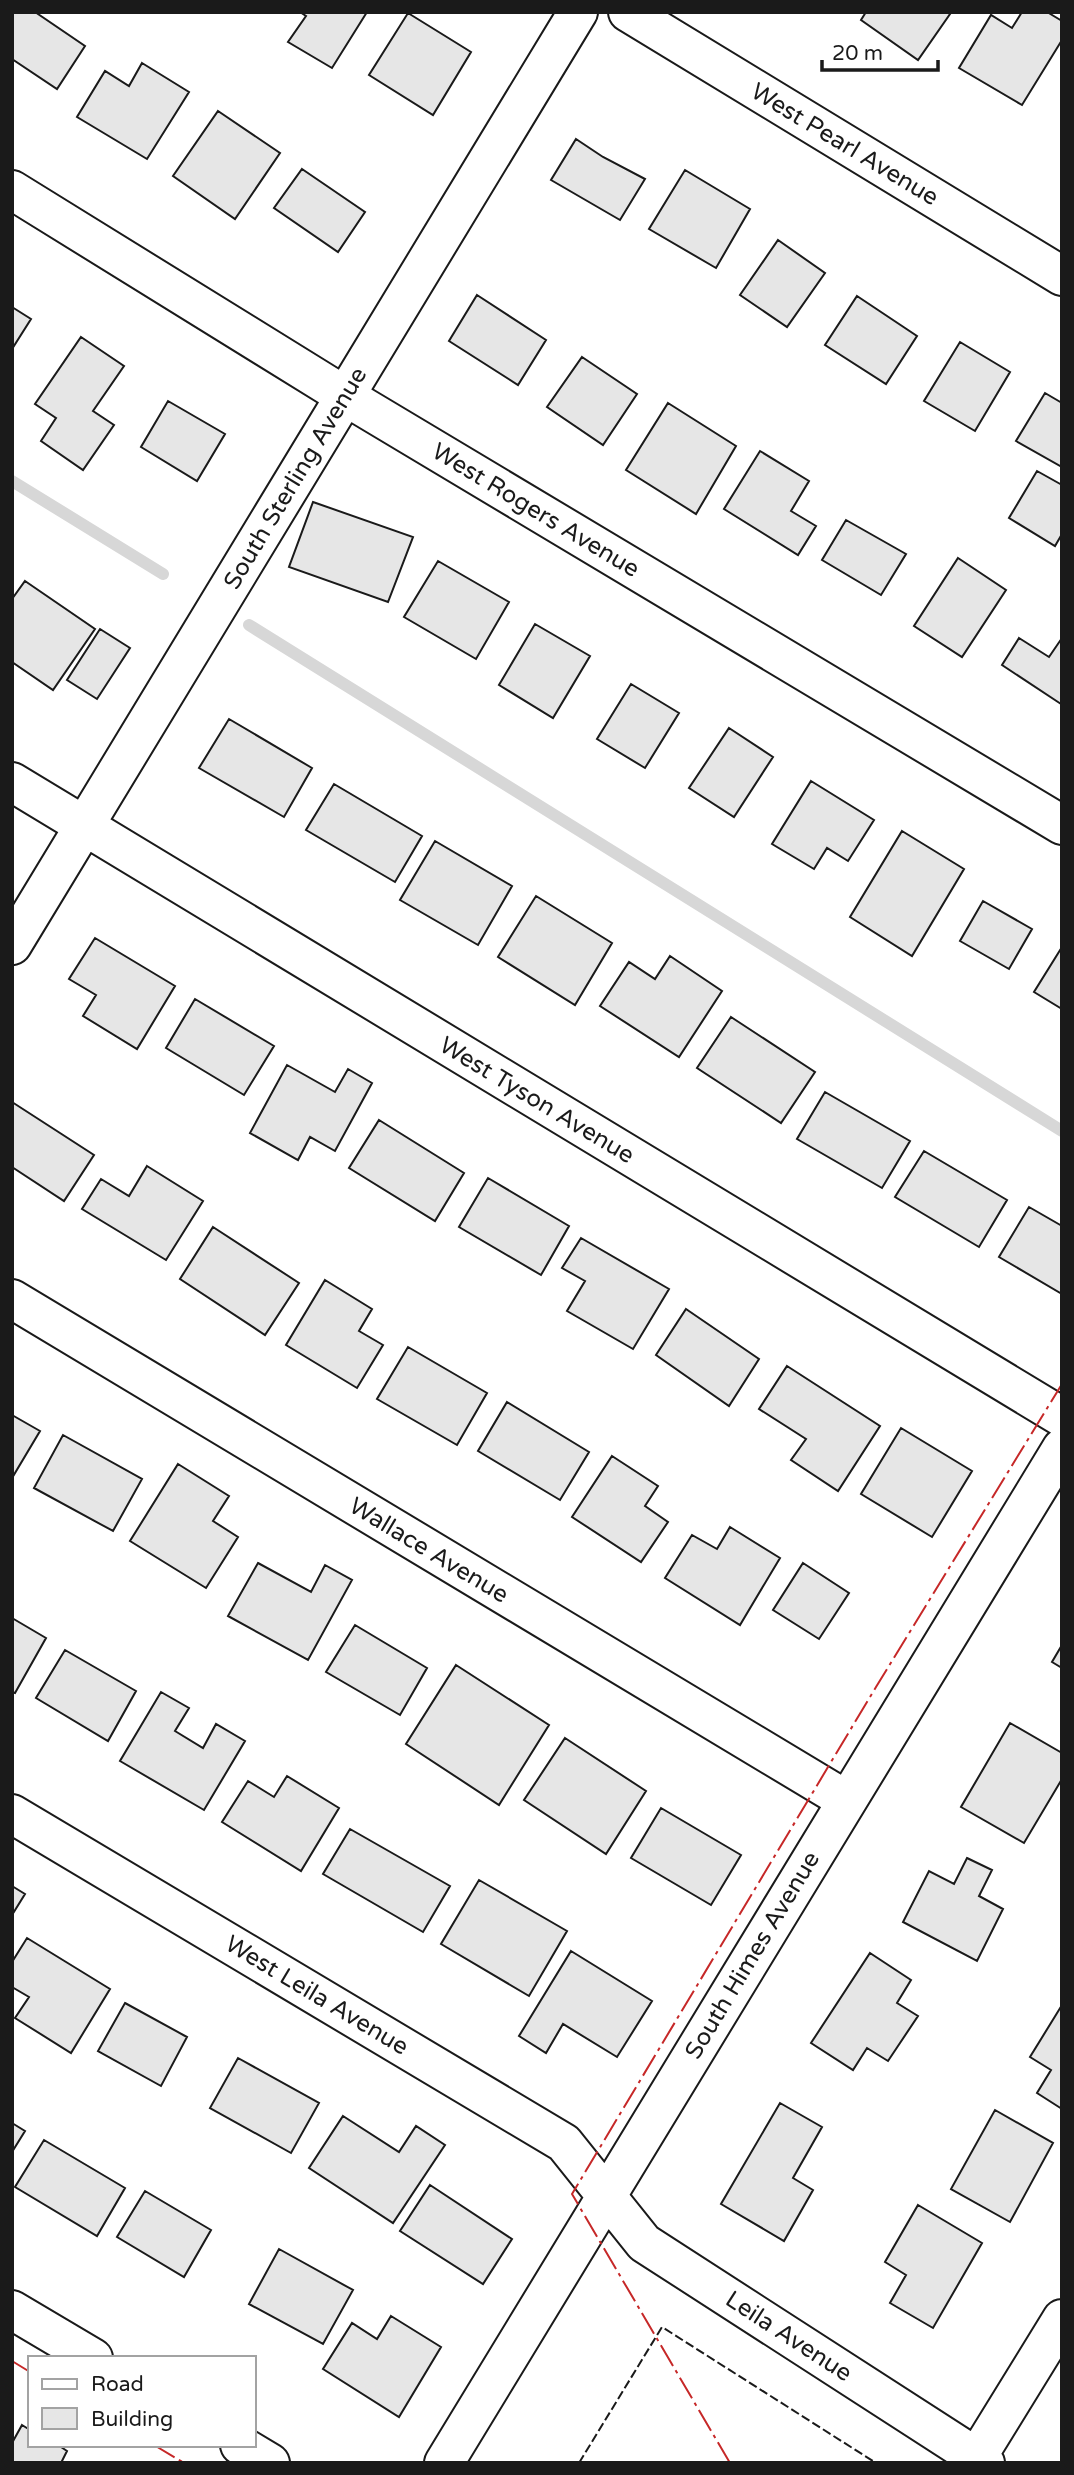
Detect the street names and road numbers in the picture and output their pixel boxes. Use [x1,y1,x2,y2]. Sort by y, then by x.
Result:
street label: West Pearl Avenue [746,77,944,212]
street label: South Sterling Avenue [218,362,373,595]
street label: West Rogers Avenue [427,437,645,584]
street label: West Tyson Avenue [434,1031,639,1170]
street label: Wallace Avenue [344,1491,514,1609]
street label: South Himes Avenue [679,1846,826,2064]
street label: West Leila Avenue [220,1929,414,2062]
street label: Leila Avenue [720,2285,857,2388]

